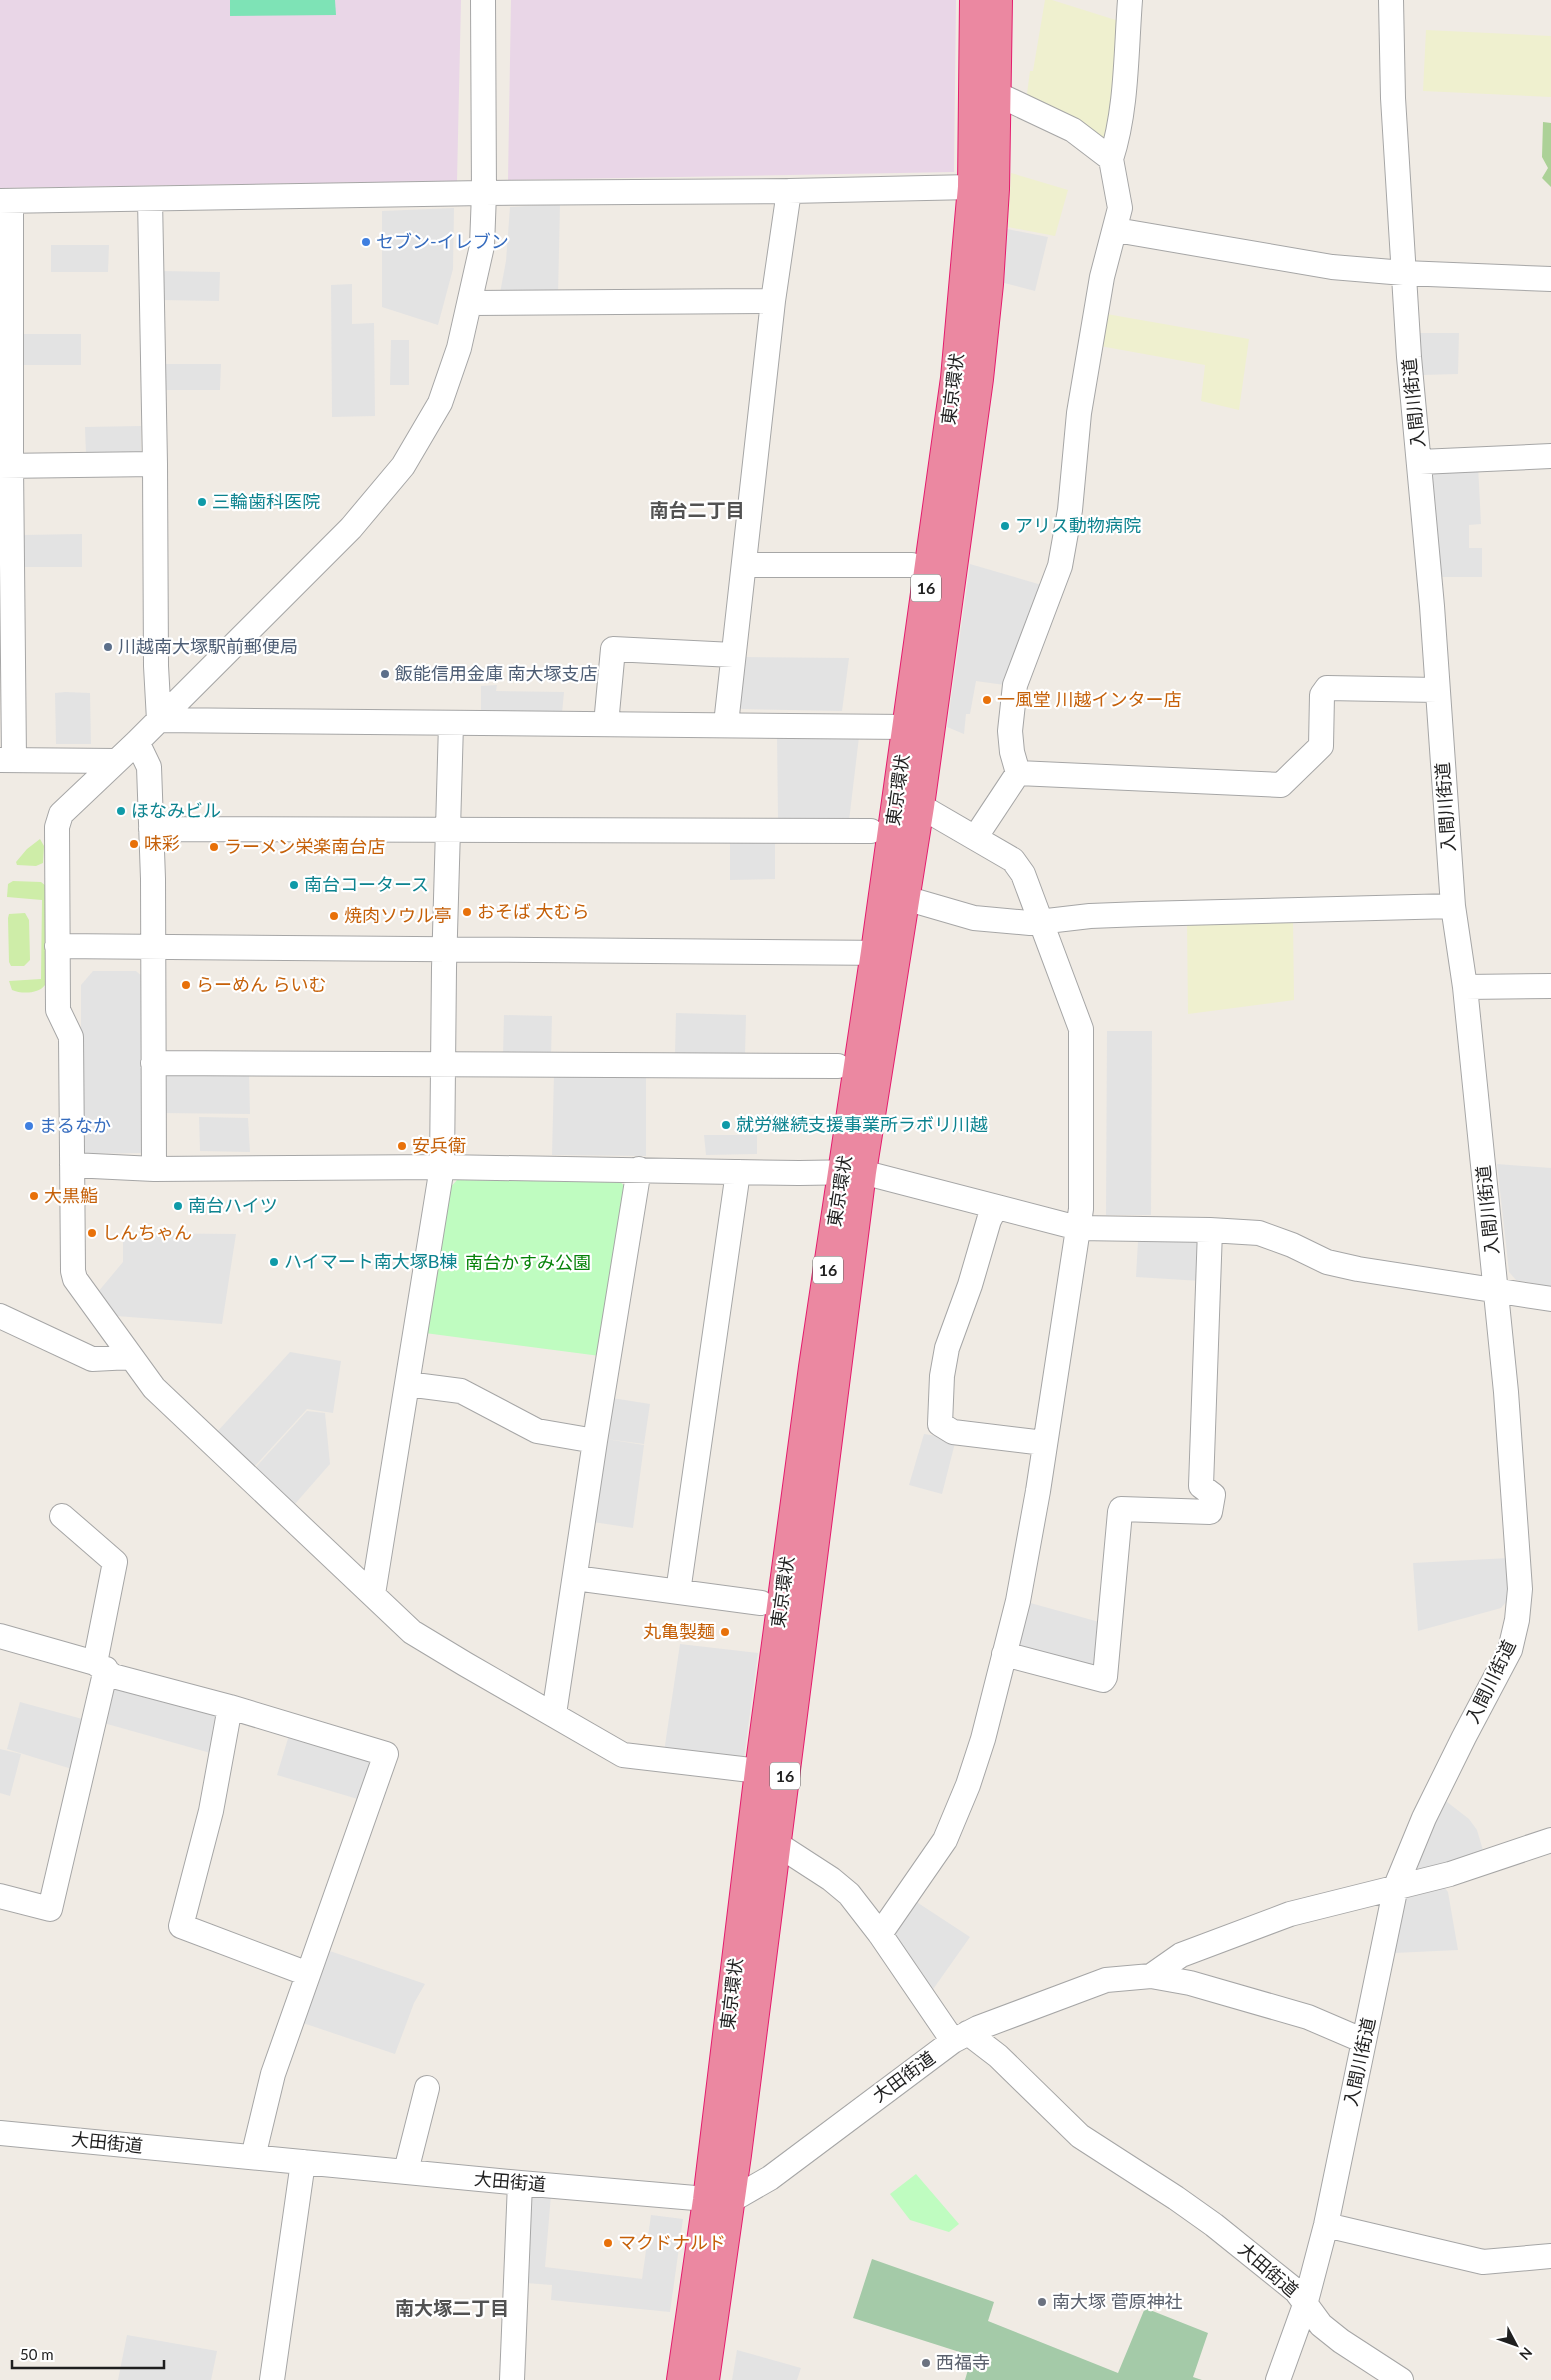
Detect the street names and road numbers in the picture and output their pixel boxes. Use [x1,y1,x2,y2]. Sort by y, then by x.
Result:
street label: 東京環状 [937,352,967,426]
street label: 入間川街道 [1397,357,1429,449]
road number: 16 [911,574,941,602]
street label: 東京環状 [881,753,913,827]
street label: 入間川街道 [1431,761,1459,853]
street label: 東京環状 [823,1154,856,1228]
street label: 入間川街道 [1471,1164,1503,1256]
road number: 16 [813,1256,843,1284]
street label: 東京環状 [766,1555,798,1629]
street label: 入間川街道 [1460,1636,1520,1727]
road number: 16 [770,1762,800,1790]
street label: 東京環状 [716,1957,746,2031]
street label: 入間川街道 [1339,2015,1379,2108]
street label: 大田街道 [868,2046,939,2106]
street label: 大田街道 [70,2127,144,2157]
street label: 大田街道 [473,2167,547,2195]
street label: 大田街道 [1234,2237,1303,2301]

